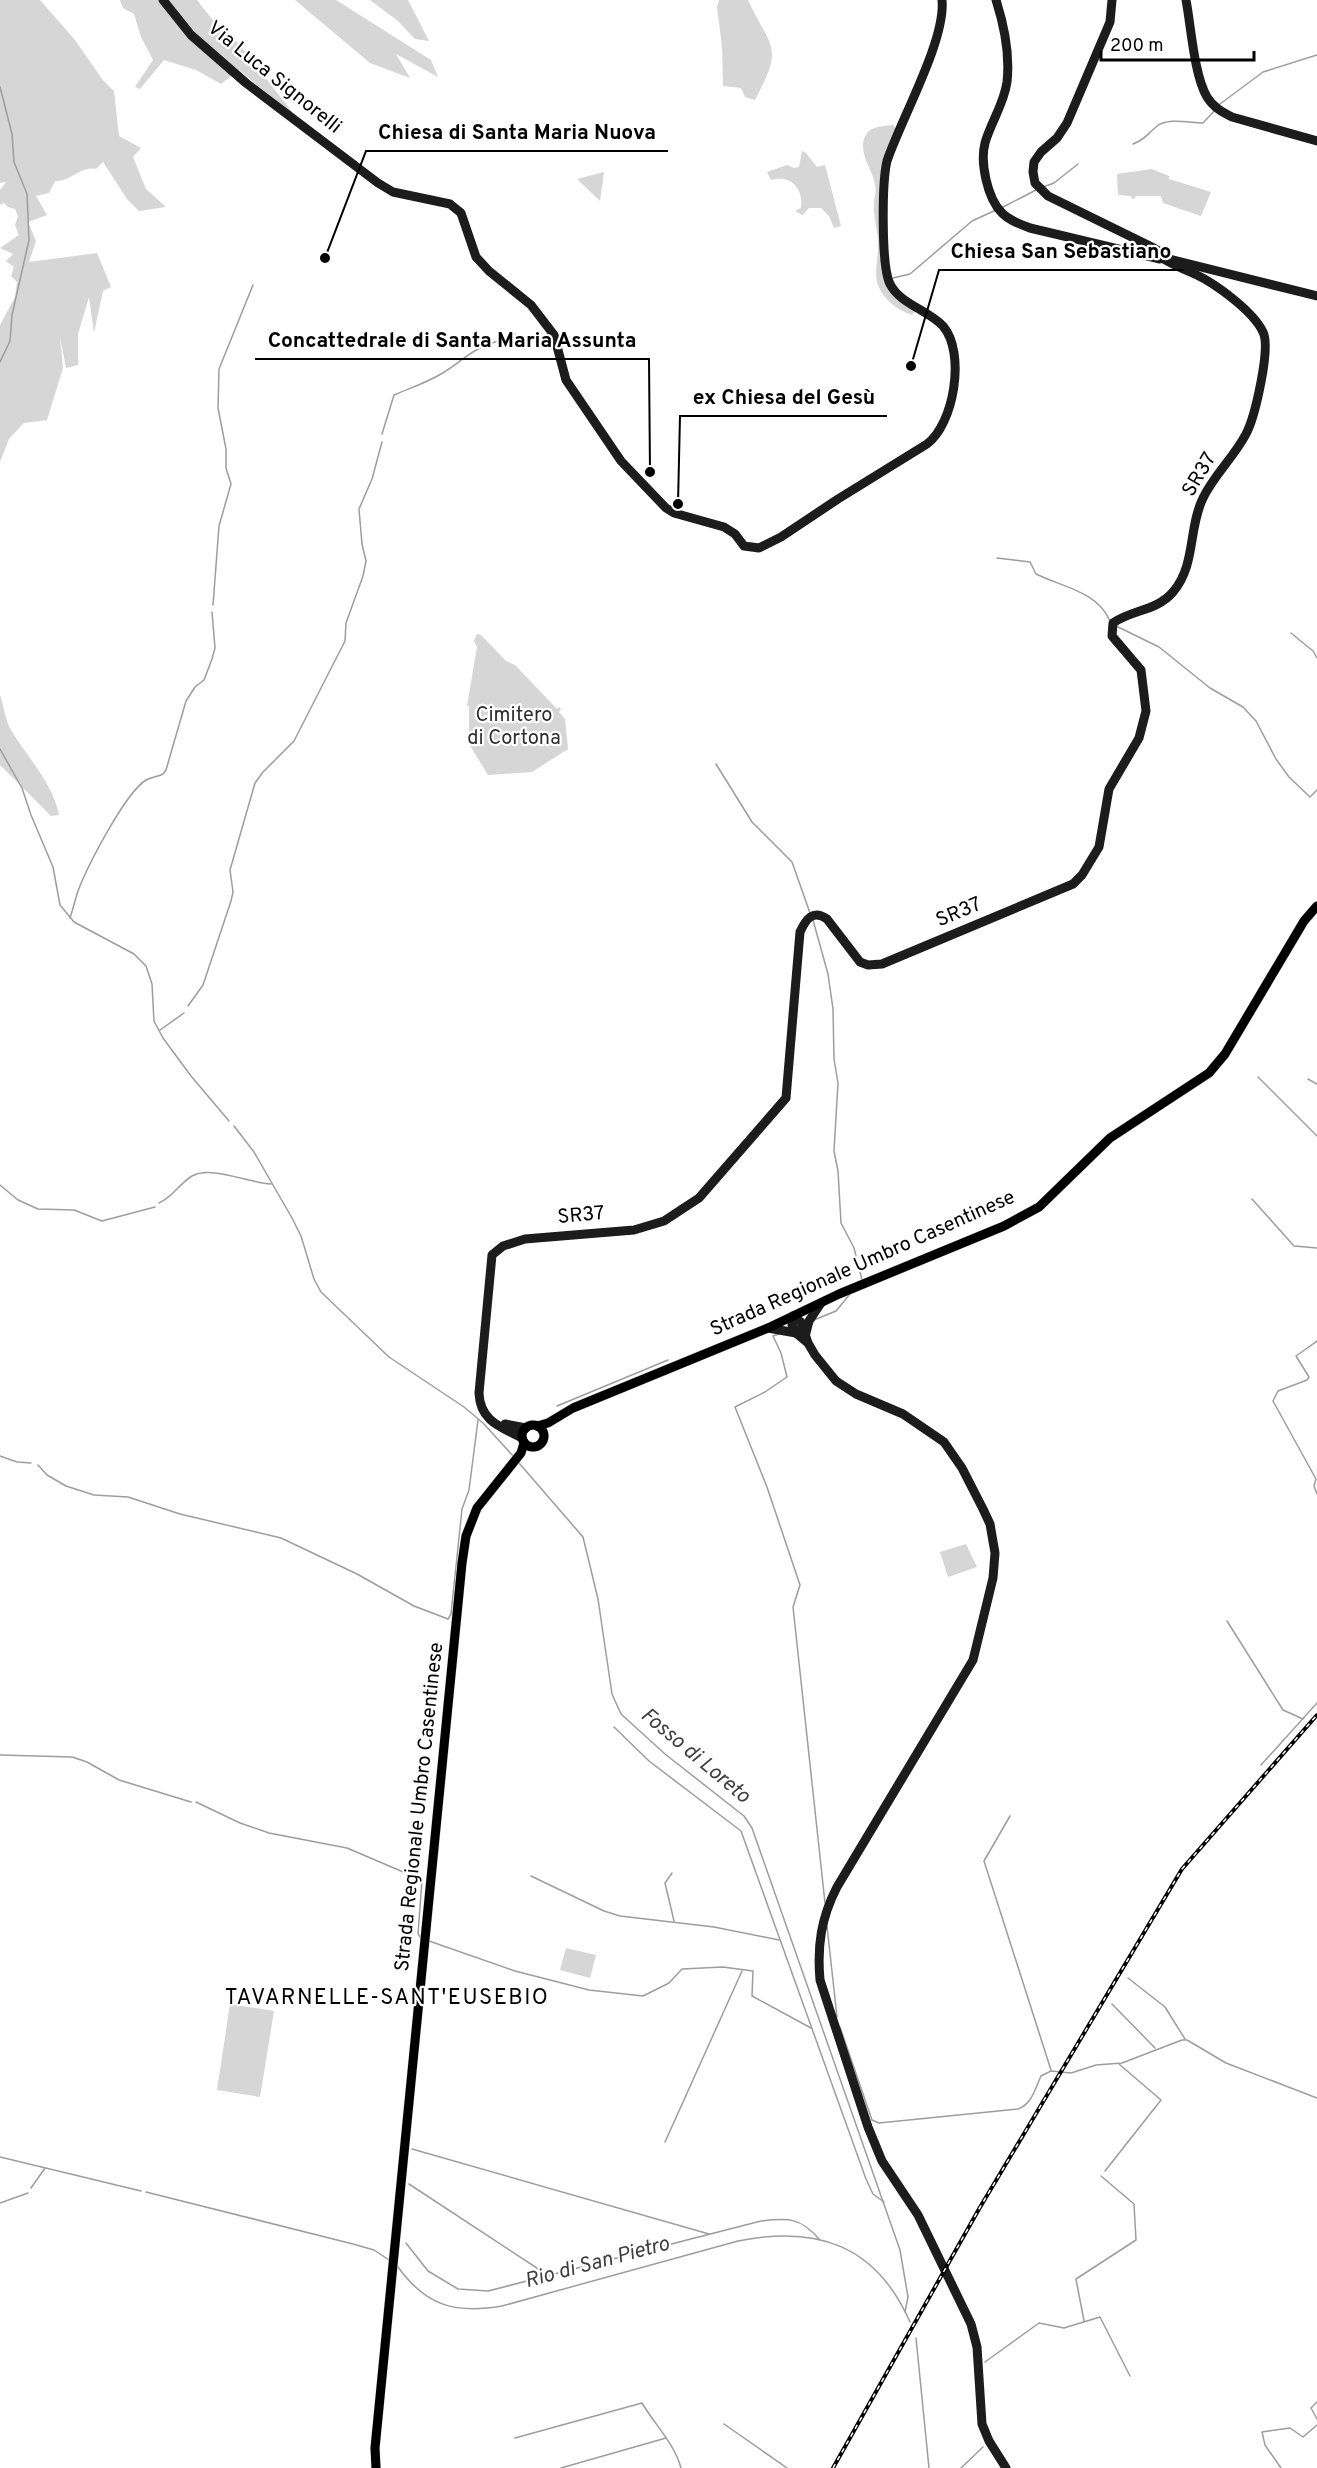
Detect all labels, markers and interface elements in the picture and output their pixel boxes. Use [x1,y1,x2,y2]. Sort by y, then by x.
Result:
street label: Via Luca Signorelli [202,16,346,140]
scale bar [1101,24,1254,62]
text: 200 m [1110,35,1163,58]
callout: Chiesa di Santa Maria Nuova [366,112,668,151]
text: Chiesa di Santa Maria Nuova [378,120,656,147]
callout: Chiesa San Sebastiano [939,231,1184,270]
text: Chiesa San Sebastiano [951,239,1171,266]
callout: Concattedrale di Santa Maria Assunta [255,320,649,359]
text: Concattedrale di Santa Maria Assunta [268,328,636,355]
callout: ex Chiesa del Gesù [680,377,887,416]
text: ex Chiesa del Gesù [693,385,875,412]
street label: SR37 [1177,448,1223,502]
park label: Cimitero di Cortona [467,703,561,752]
street label: SR37 [932,892,986,934]
street label: Strada Regionale Umbro Casentinese [707,1185,1019,1343]
street label: SR37 [556,1201,606,1231]
street label: Strada Regionale Umbro Casentinese [390,1641,450,1973]
water label: Fosso di Loreto [635,1702,756,1810]
district label: TAVARNELLE-SANT'EUSEBIO [225,1985,549,2012]
water label: Rio di San Pietro [522,2231,673,2295]

